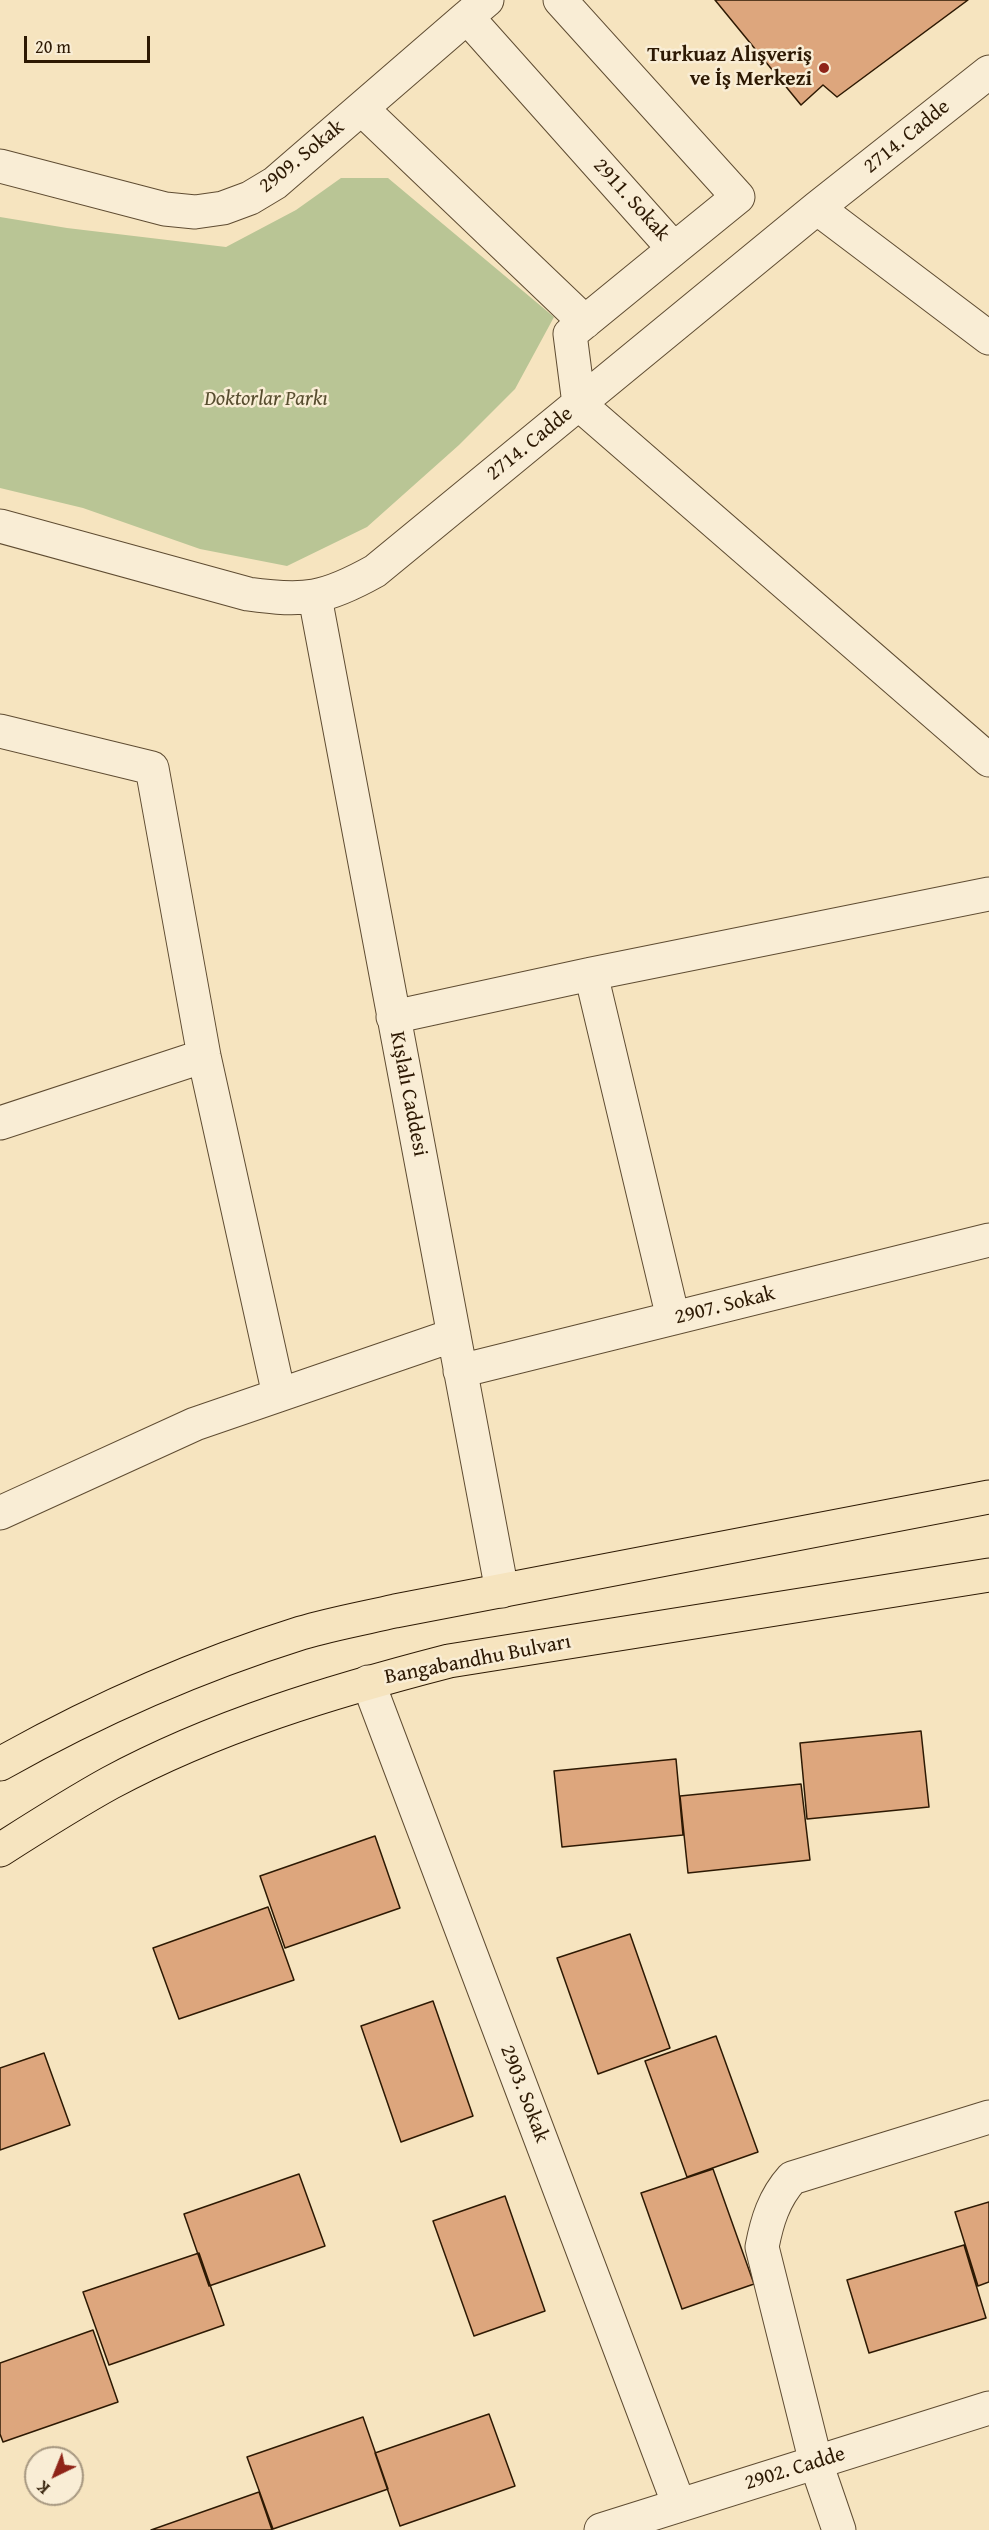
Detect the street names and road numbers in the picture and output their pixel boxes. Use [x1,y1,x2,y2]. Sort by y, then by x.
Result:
street label: 2714. Cadde [859,95,955,179]
street label: 2909. Sokak [254,115,350,199]
street label: 2911. Sokak [587,154,675,246]
street label: 2714. Cadde [482,402,578,486]
street label: Kışlalı Caddesi [384,1029,432,1159]
street label: 2907. Sokak [672,1281,778,1331]
street label: Bangabandhu Bulvarı [383,1630,573,1690]
street label: 2903. Sokak [494,2042,554,2146]
street label: 2902. Cadde [742,2442,848,2496]

